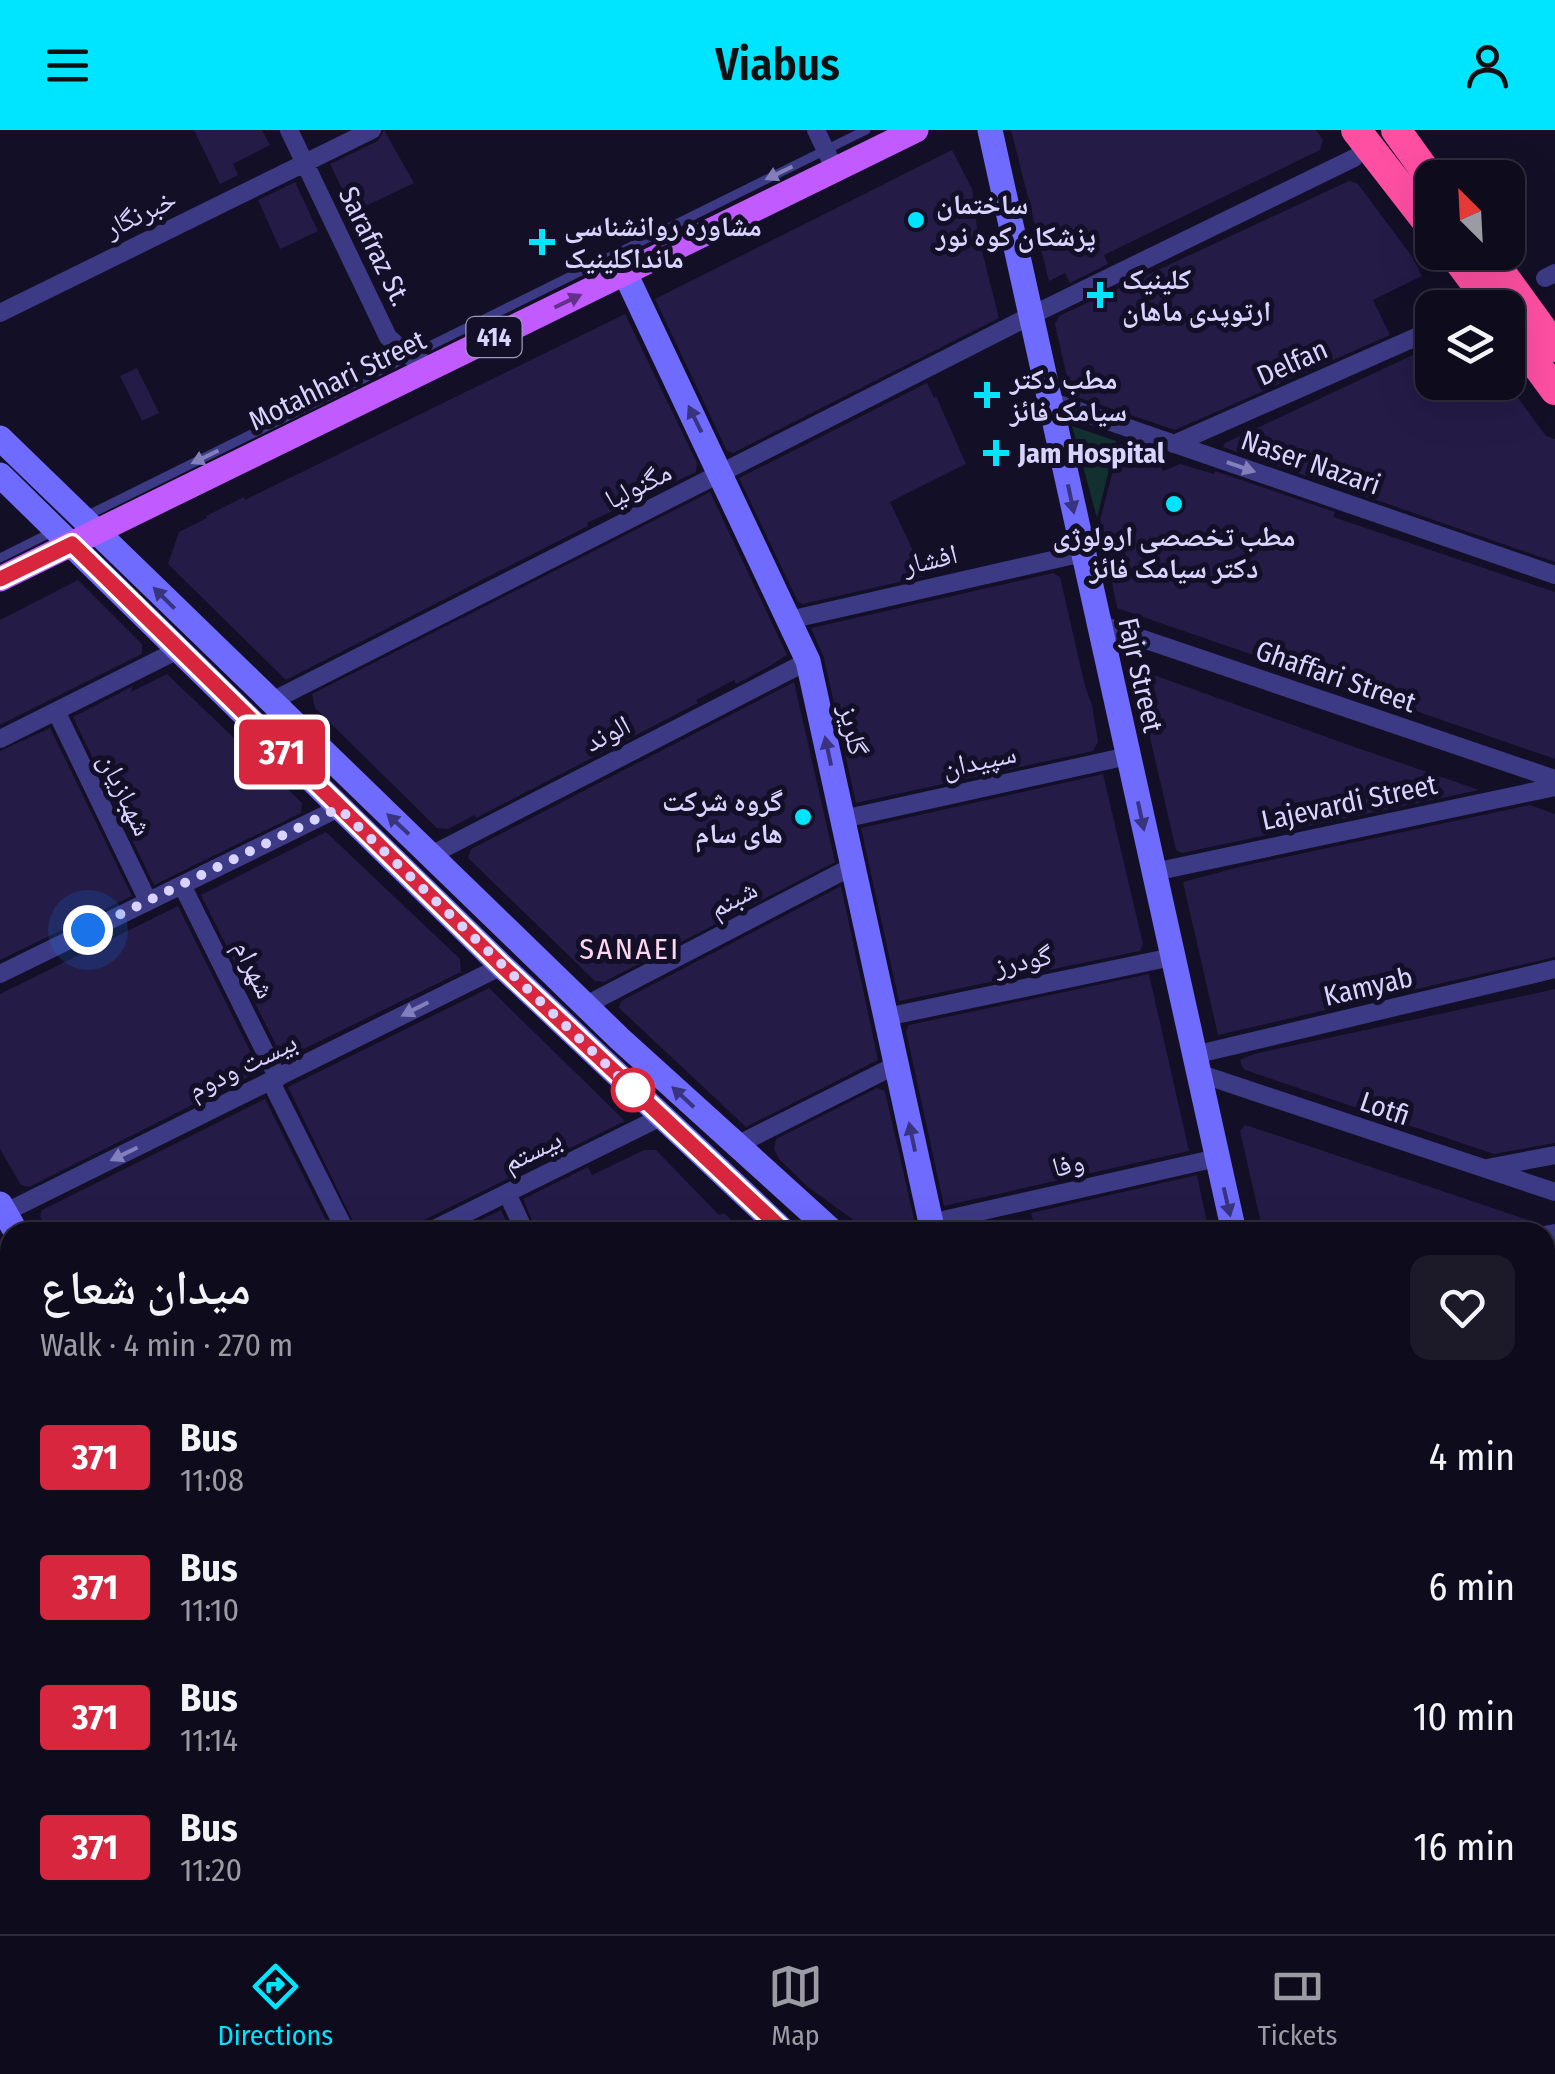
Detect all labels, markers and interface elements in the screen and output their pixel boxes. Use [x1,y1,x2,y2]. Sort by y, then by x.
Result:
icon: menu [40,38,95,93]
text: Viabus [715,38,840,92]
icon: person [1460,38,1515,93]
north arrow [1415,160,1525,270]
map controls [1415,160,1525,400]
one-way arrow [764,164,793,181]
street label: Sarafraz St. [332,181,417,311]
street label: خبرنگار [98,182,181,245]
place label: ساختمان پزشکان کوه نور [935,188,1096,253]
marker: ساختمان پزشکان کوه نور [905,209,927,231]
place label: مشاوره روانشناسی مانداکلینیک [564,210,762,275]
marker: مشاوره روانشناسی مانداکلینیک [529,229,555,255]
place label: کلینیک ارتوپدی ماهان [1122,263,1271,328]
marker: کلینیک ارتوپدی ماهان [1087,282,1113,308]
button: layers [1415,290,1525,400]
one-way arrow [554,292,583,309]
road number: 414 [466,317,522,357]
street label: Motahhari Street [243,323,432,438]
street label: Delfan [1252,332,1333,393]
place label: مطب دکتر سیامک فائز [1009,363,1127,428]
marker: مطب دکتر سیامک فائز [974,382,1000,408]
one-way arrow [686,404,703,433]
street label: Naser Nazari [1237,423,1385,502]
place label: Jam Hospital [1017,437,1165,470]
marker: Jam Hospital [983,440,1009,466]
one-way arrow [190,448,219,465]
street label: مگنولیا [600,455,677,516]
one-way arrow [1226,460,1256,475]
one-way arrow [1064,484,1079,515]
marker: مطب تخصصی ارولوژی دکتر سیامک فائز [1163,493,1185,515]
place label: مطب تخصصی ارولوژی دکتر سیامک فائز [1053,520,1295,585]
street label: افشار [899,537,961,582]
one-way arrow [153,586,177,610]
street label: Fajr Street [1111,615,1170,736]
street label: Ghaffari Street [1251,634,1421,720]
street label: گلریز [832,701,875,759]
street label: الوند [579,708,636,759]
line badge: 371 [224,720,340,784]
text: 371 [259,731,305,773]
one-way arrow [820,735,835,766]
street label: سپیدان [939,737,1019,785]
street label: شهبازیان [91,747,160,841]
street label: Lajevardi Street [1258,768,1441,837]
place label: گروه شرکت های سام [662,785,783,853]
one-way arrow [1134,801,1150,832]
marker: گروه شرکت های سام [792,806,814,828]
one-way arrow [386,813,410,836]
street label: شبنم [704,872,764,926]
your location [63,905,113,955]
district label: SANAEI [579,931,681,967]
street label: شهرام [225,935,283,1005]
street label: گودرز [990,938,1055,983]
street label: Kamyab [1320,960,1416,1013]
one-way arrow [400,1001,429,1018]
street label: بیست ودوم [182,1025,303,1108]
unlabelled marker [612,1069,654,1111]
street label: Lotfi [1356,1085,1414,1132]
one-way arrow [671,1086,695,1109]
one-way arrow [904,1121,919,1152]
street label: بیستم [497,1122,568,1180]
one-way arrow [109,1145,138,1162]
street label: وفا [1049,1145,1087,1184]
one-way arrow [1220,1187,1235,1218]
button: heart [1410,1255,1515,1360]
text: میدان شعاع [40,1259,251,1317]
text: Walk · 4 min · 270 m [40,1326,293,1364]
text: Bus [180,1415,238,1461]
text: 4 min [1429,1434,1515,1480]
text: 371 [72,1436,118,1478]
text: 11:08 [180,1461,244,1499]
text: Bus [180,1545,238,1591]
text: 6 min [1428,1564,1515,1610]
text: 371 [72,1566,118,1608]
text: 11:10 [180,1591,239,1629]
text: Bus [180,1675,238,1721]
text: 10 min [1413,1694,1515,1740]
text: 371 [72,1696,118,1738]
text: 11:14 [180,1721,238,1759]
text: Bus [180,1805,238,1851]
text: 16 min [1414,1824,1515,1870]
text: 371 [72,1826,118,1868]
text: 11:20 [180,1851,242,1889]
tab: Directions [217,1959,333,2052]
tab: Map [768,1959,823,2052]
tab: Tickets [1258,1959,1338,2052]

